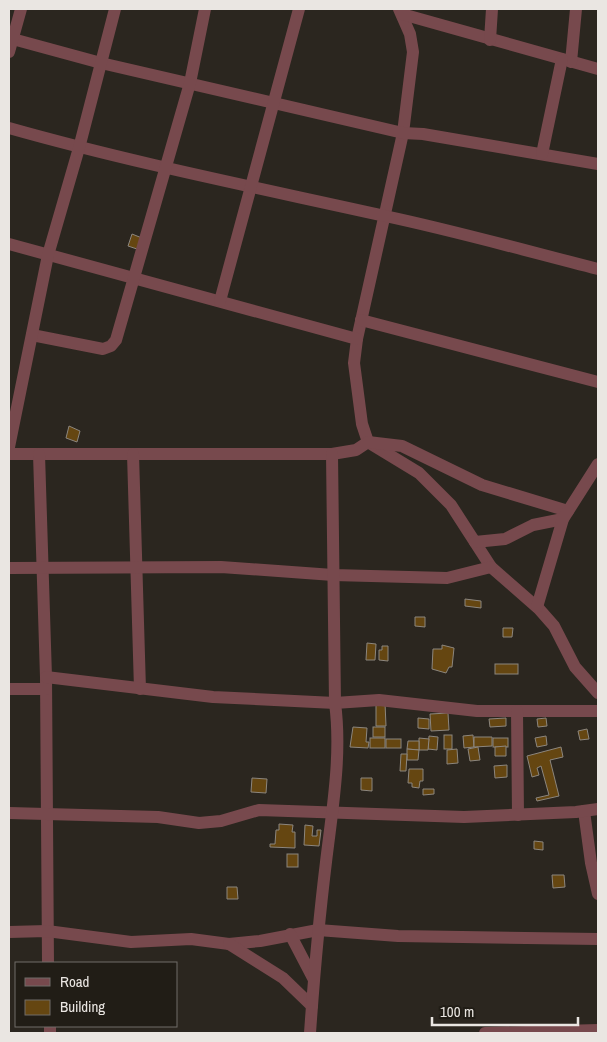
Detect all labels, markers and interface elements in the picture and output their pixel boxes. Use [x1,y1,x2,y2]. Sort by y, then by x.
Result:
legend [15,962,178,1027]
text: Road [60,971,89,992]
scale bar [432,994,578,1026]
text: Building [60,996,105,1017]
text: 100 m [440,1001,474,1022]

